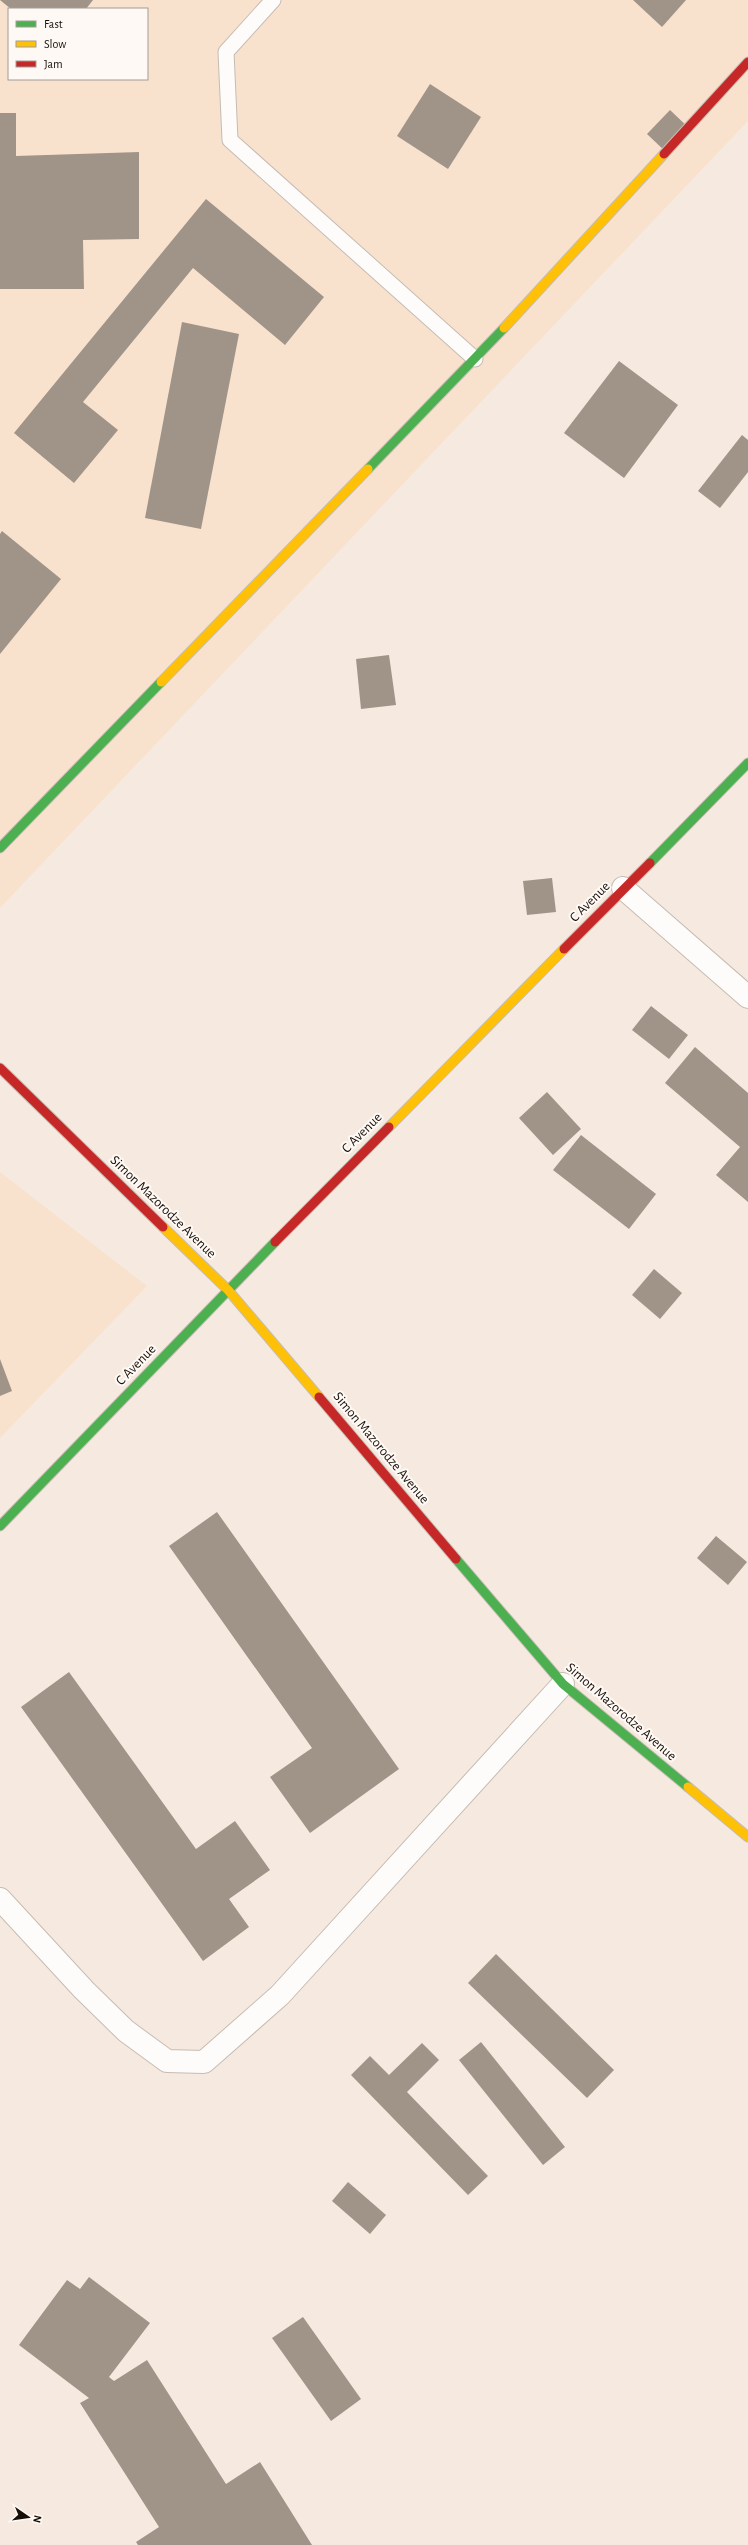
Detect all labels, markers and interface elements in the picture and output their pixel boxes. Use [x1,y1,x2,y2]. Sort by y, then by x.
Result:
legend [8,8,148,80]
text: Fast [44,18,63,30]
text: Slow [44,38,66,50]
text: Jam [44,58,63,70]
street label: C Avenue [567,879,613,925]
street label: C Avenue [339,1110,385,1156]
street label: Simon Mazorodze Avenue [107,1153,219,1261]
street label: C Avenue [113,1342,159,1388]
street label: Simon Mazorodze Avenue [330,1390,432,1506]
street label: Simon Mazorodze Avenue [563,1660,679,1764]
north arrow [8,2497,48,2537]
text: N [31,2514,43,2524]

